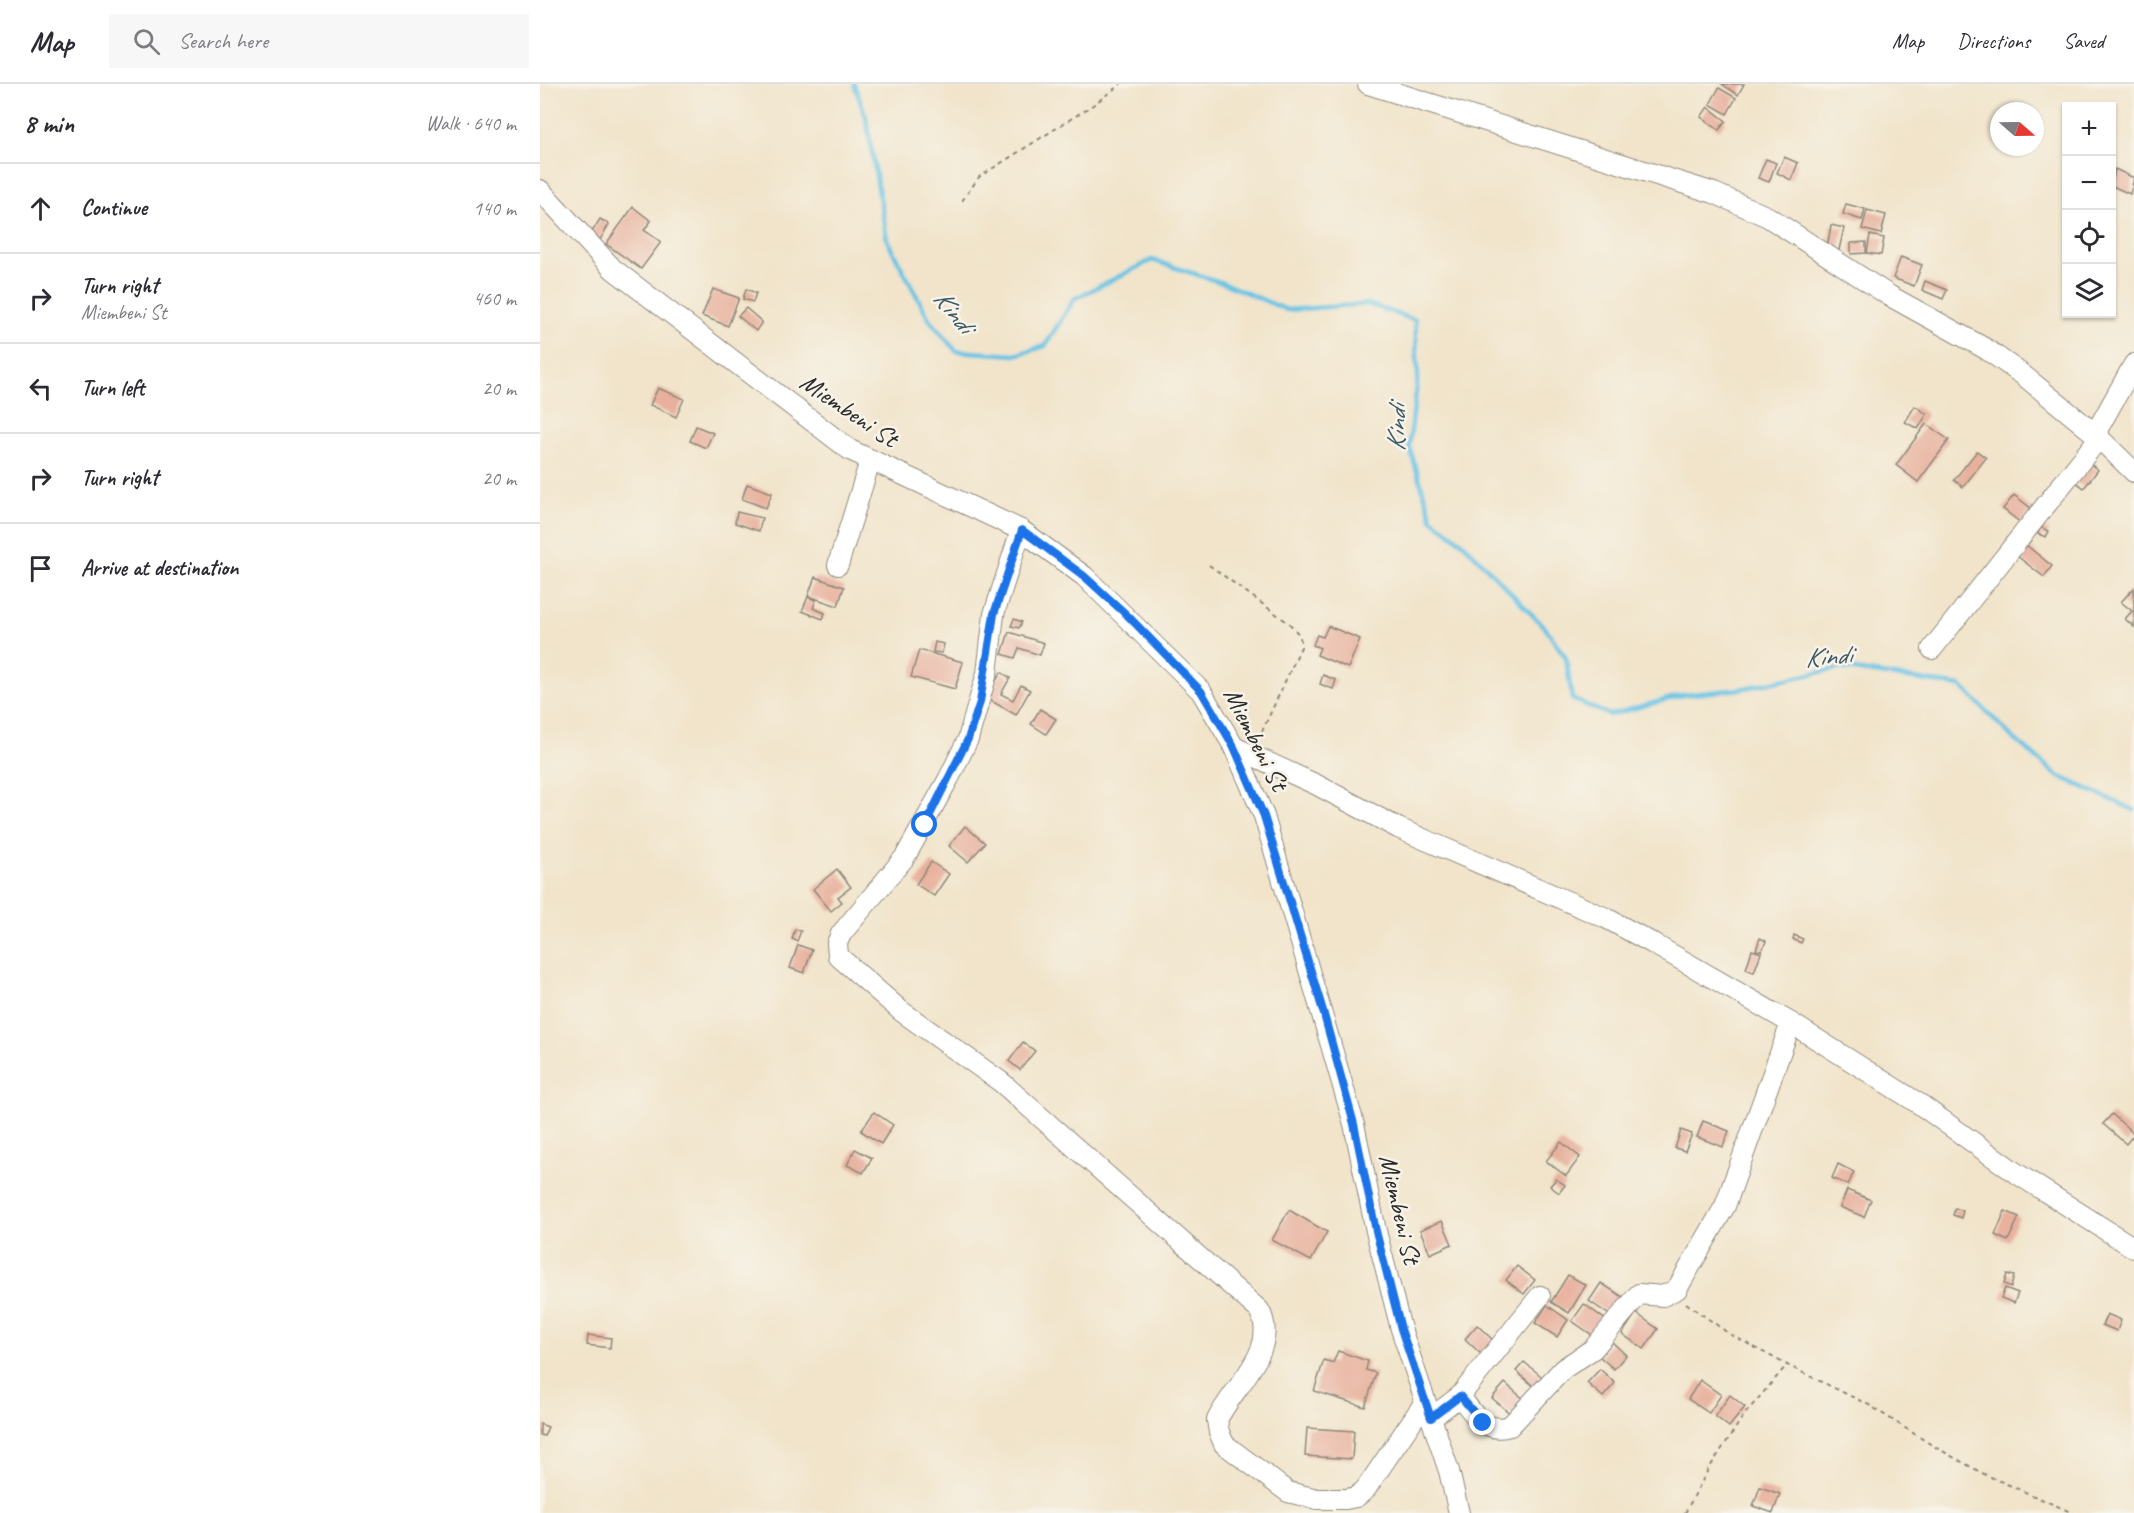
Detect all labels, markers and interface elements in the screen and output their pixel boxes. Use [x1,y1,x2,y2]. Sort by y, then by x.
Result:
search box [109,14,529,68]
text: Map [30,24,73,59]
icon: search [130,25,163,58]
text: Search here [178,27,268,55]
text: Map [1892,28,1924,54]
text: Directions [1957,28,2030,54]
text: Saved [2063,28,2104,54]
north arrow [1990,102,2044,156]
map controls [2062,102,2116,318]
button: + [2062,102,2116,156]
text: 8 min [24,107,74,140]
text: Walk · 640 m [426,111,516,136]
button: − [2062,156,2116,210]
icon: ahead [24,192,57,225]
text: Continue [81,194,147,222]
text: 140 m [473,196,516,221]
button: locate [2062,210,2116,264]
button: layers [2062,264,2116,318]
text: Turn right [81,272,158,300]
icon: right [24,282,57,315]
water label: Kindi [926,282,986,344]
text: 460 m [473,286,516,311]
text: Miembeni St [81,300,167,325]
street label: Miembeni St [794,365,906,456]
icon: left [24,372,57,405]
text: Turn left [81,374,145,402]
text: 20 m [482,376,516,401]
water label: Kindi [1379,398,1414,452]
icon: right [24,462,57,495]
text: Turn right [81,464,158,492]
text: 20 m [482,466,516,491]
icon: arrive [24,552,57,585]
text: Arrive at destination [81,554,238,582]
water label: Kindi [1803,637,1859,675]
street label: Miembeni St [1216,682,1297,798]
route start [911,811,937,837]
street label: Miembeni St [1371,1151,1429,1269]
route end [1469,1409,1495,1435]

